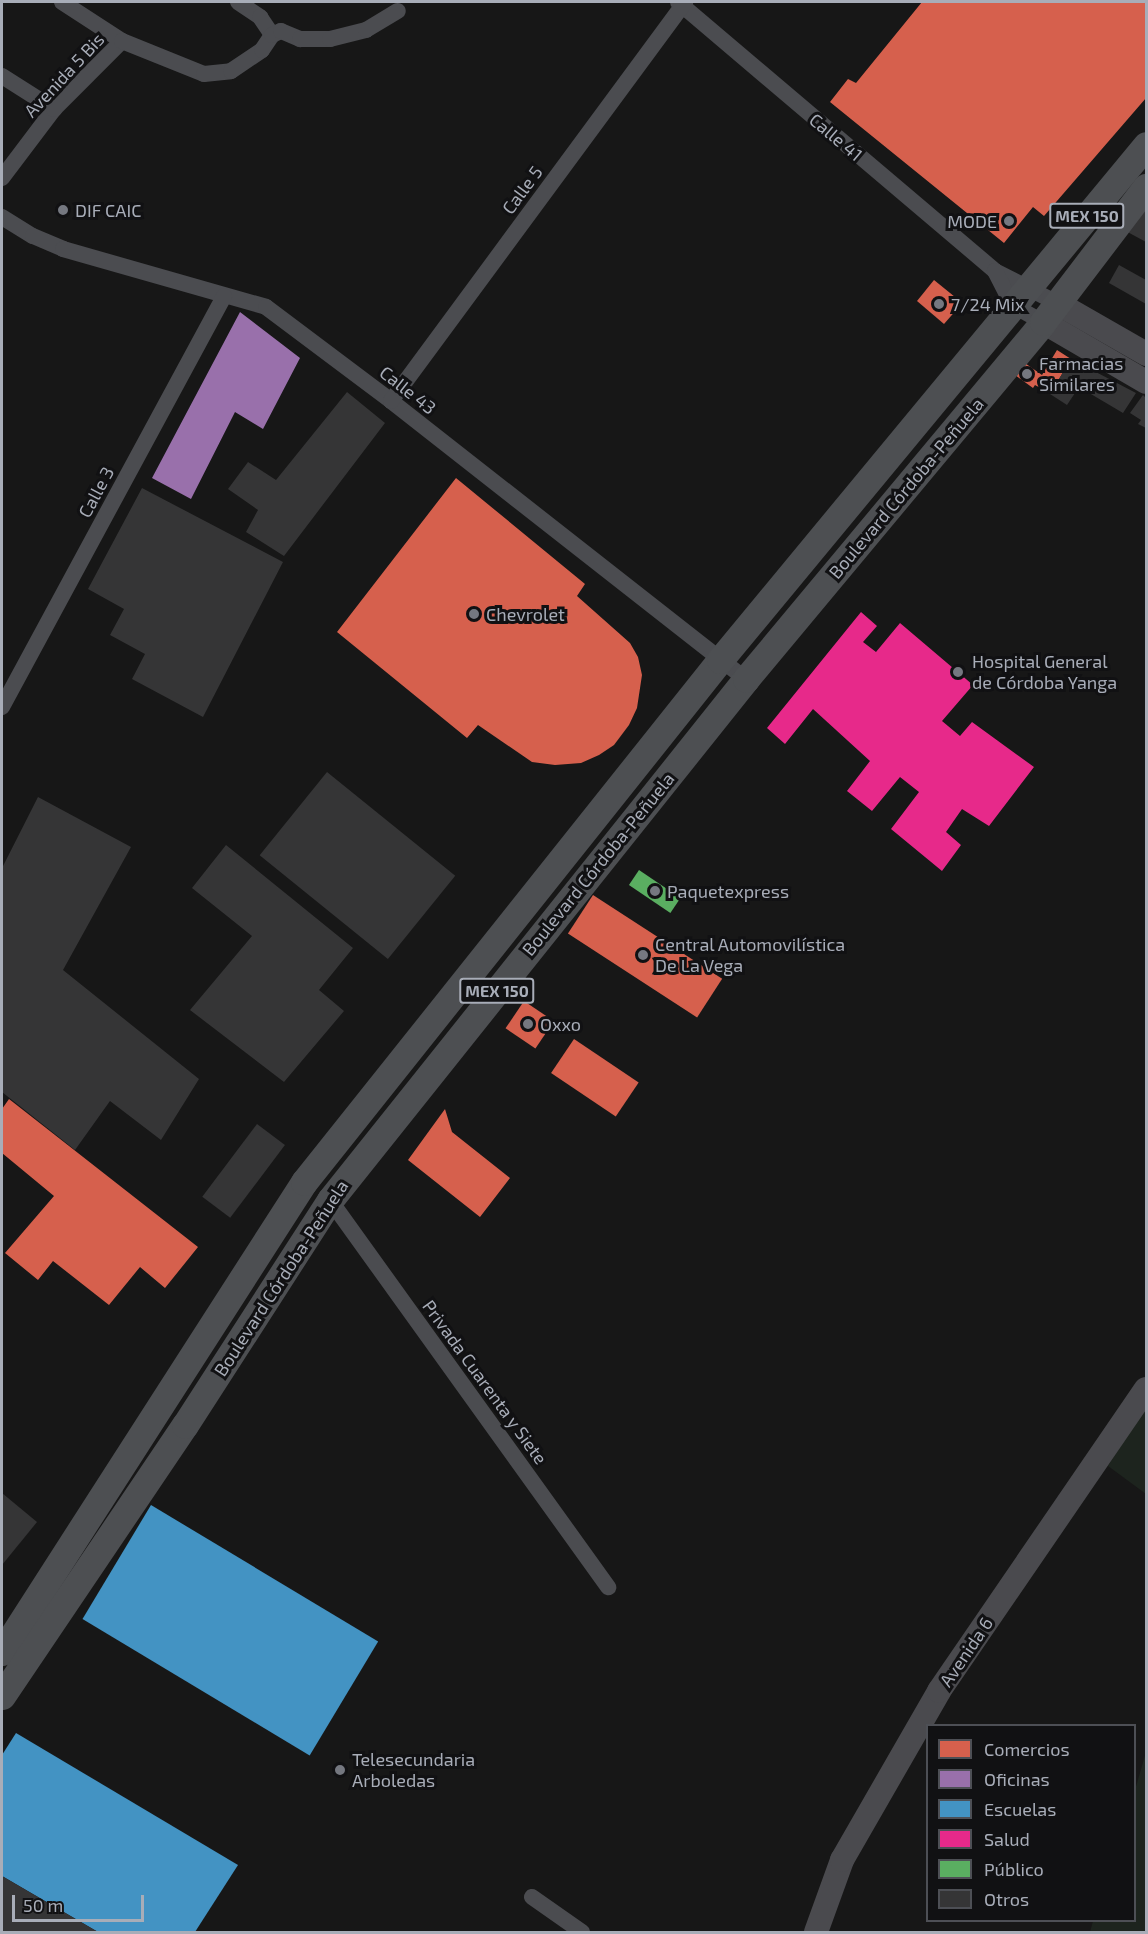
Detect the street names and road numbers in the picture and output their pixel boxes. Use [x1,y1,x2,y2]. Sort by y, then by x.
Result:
street label: Avenida 5 Bis [19,28,109,122]
street label: Calle 41 [805,109,867,165]
street label: Calle 5 [497,162,547,218]
road number: MEX 150 [1048,203,1126,229]
street label: Calle 43 [376,361,440,419]
street label: Boulevard Córdoba-Peñuela [824,393,988,583]
street label: Calle 3 [74,463,118,521]
street label: Boulevard Córdoba-Peñuela [517,768,679,960]
road number: MEX 150 [458,978,536,1004]
street label: Boulevard Córdoba-Peñuela [209,1176,353,1380]
street label: Privada Cuarenta y Siete [418,1295,552,1469]
street label: Avenida 6 [935,1613,997,1691]

